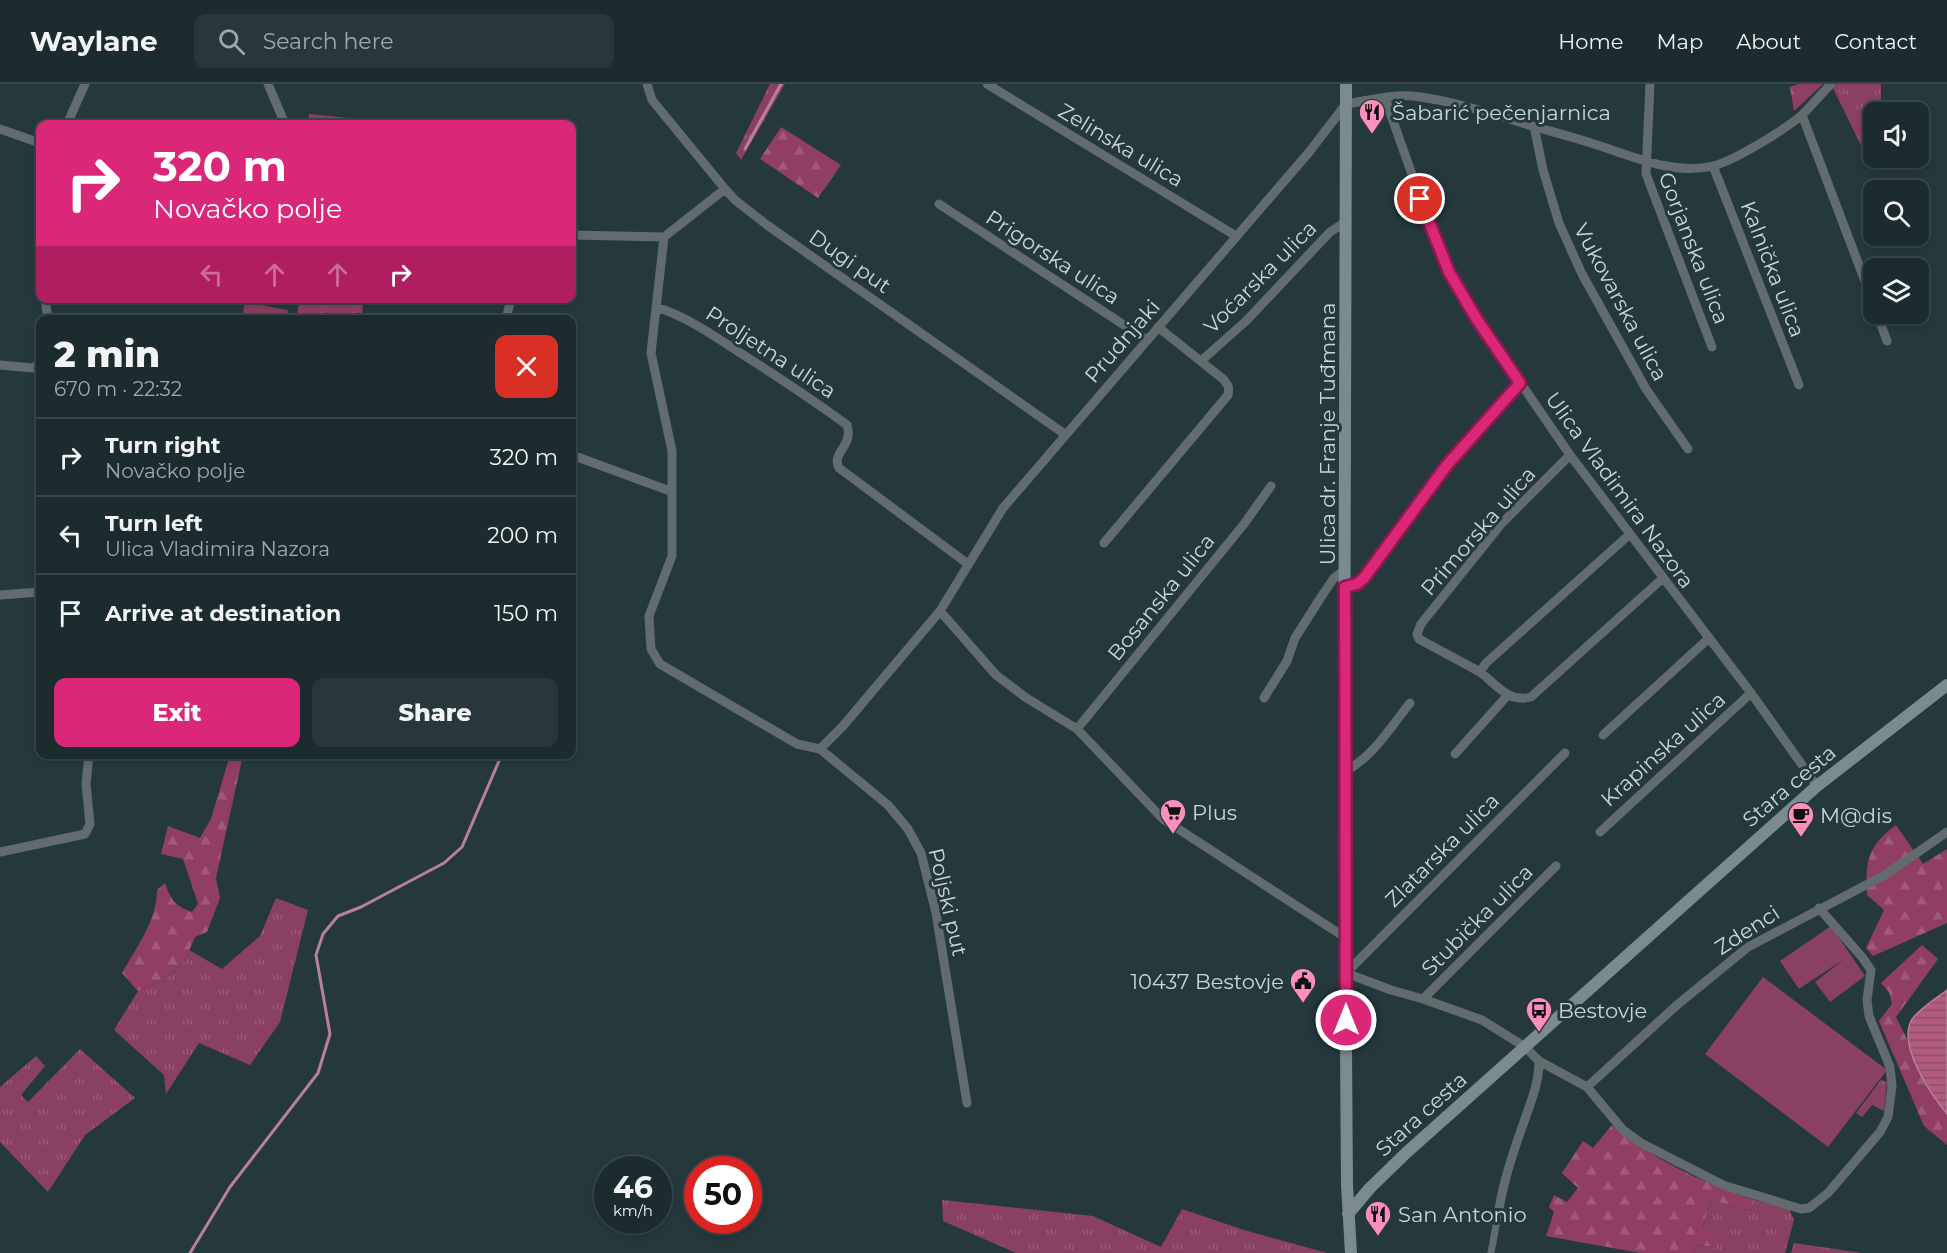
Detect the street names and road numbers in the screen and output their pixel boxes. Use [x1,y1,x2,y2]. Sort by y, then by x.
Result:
street label: Zelinska ulica [1054,98,1188,192]
street label: Gorjanska ulica [1654,169,1734,327]
street label: Kalnička ulica [1736,197,1810,341]
street label: Prigorska ulica [981,204,1125,310]
street label: Voćarska ulica [1198,215,1322,339]
street label: Vukovarska ulica [1569,219,1673,385]
street label: Dugi put [804,224,896,298]
street label: Prudnjaki [1079,294,1165,388]
street label: Proljetna ulica [701,301,841,403]
street label: Ulica dr. Franje Tuđmana [1315,303,1340,565]
street label: Ulica Vladimira Nazora [1540,387,1700,593]
street label: Primorska ulica [1415,461,1541,601]
street label: Bosanska ulica [1102,529,1220,665]
street label: Krapinska ulica [1596,687,1730,811]
street label: Stara cesta [1737,740,1841,832]
street label: Zlatarska ulica [1380,788,1504,912]
street label: Poljski put [923,845,973,959]
street label: Stubička ulica [1416,859,1538,981]
street label: Zdenci [1710,900,1784,960]
street label: Stara cesta [1370,1067,1472,1161]

